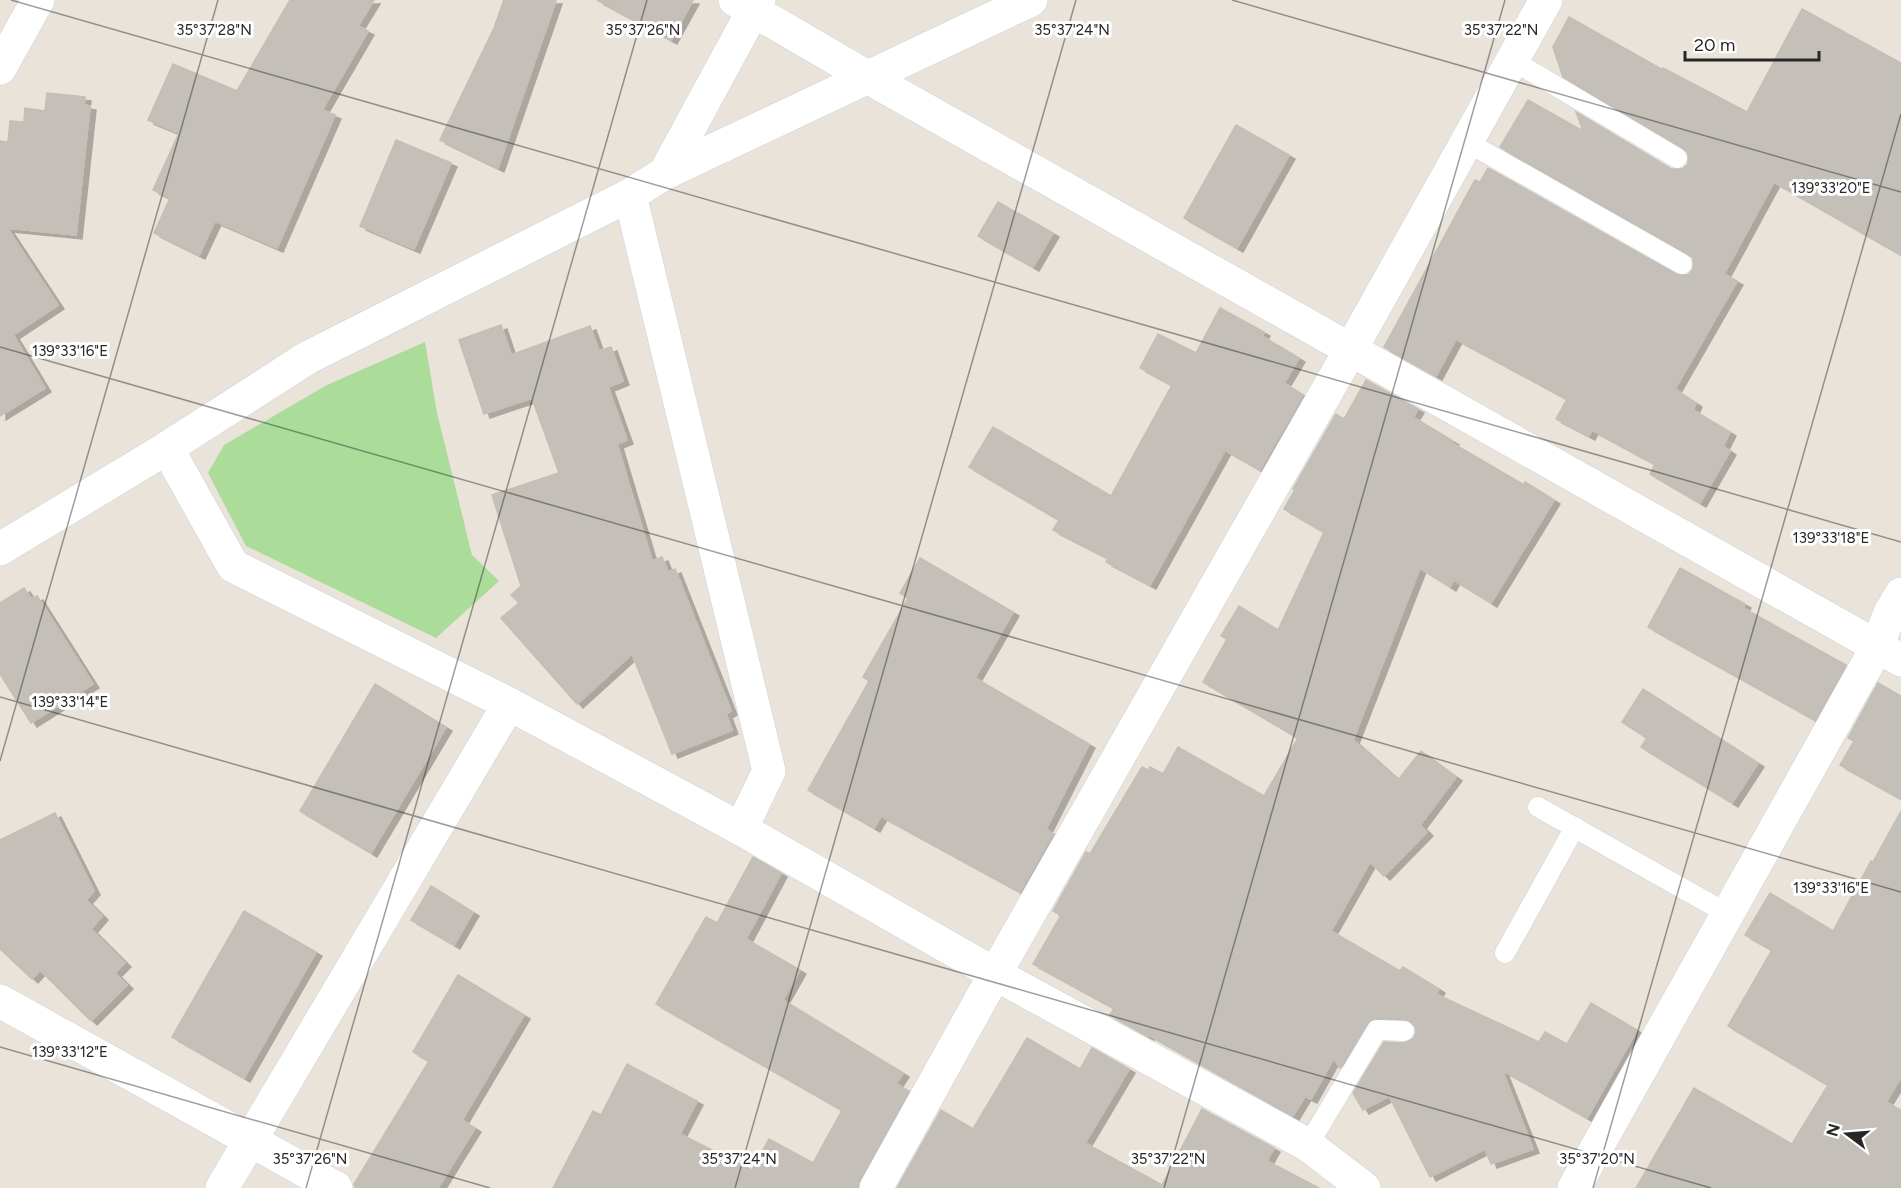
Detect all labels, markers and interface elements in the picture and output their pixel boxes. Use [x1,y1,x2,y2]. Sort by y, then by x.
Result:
text: 35°37'28"N [176,21,252,39]
text: 35°37'26"N [606,21,680,39]
text: 35°37'24"N [1034,21,1110,39]
text: 35°37'22"N [1464,21,1538,39]
scale bar [1685,24,1818,62]
text: 20 m [1694,34,1735,56]
text: 139°33'20"E [1791,179,1871,197]
text: 139°33'16"E [32,342,108,360]
text: 139°33'18"E [1793,529,1869,547]
text: 139°33'14"E [32,693,108,711]
text: 139°33'16"E [1793,879,1869,897]
text: 139°33'12"E [32,1043,108,1061]
north arrow [1817,1104,1877,1164]
text: N [1822,1121,1844,1139]
text: 35°37'26"N [273,1150,347,1168]
text: 35°37'24"N [701,1150,777,1168]
text: 35°37'22"N [1131,1150,1205,1168]
text: 35°37'20"N [1559,1150,1635,1168]

